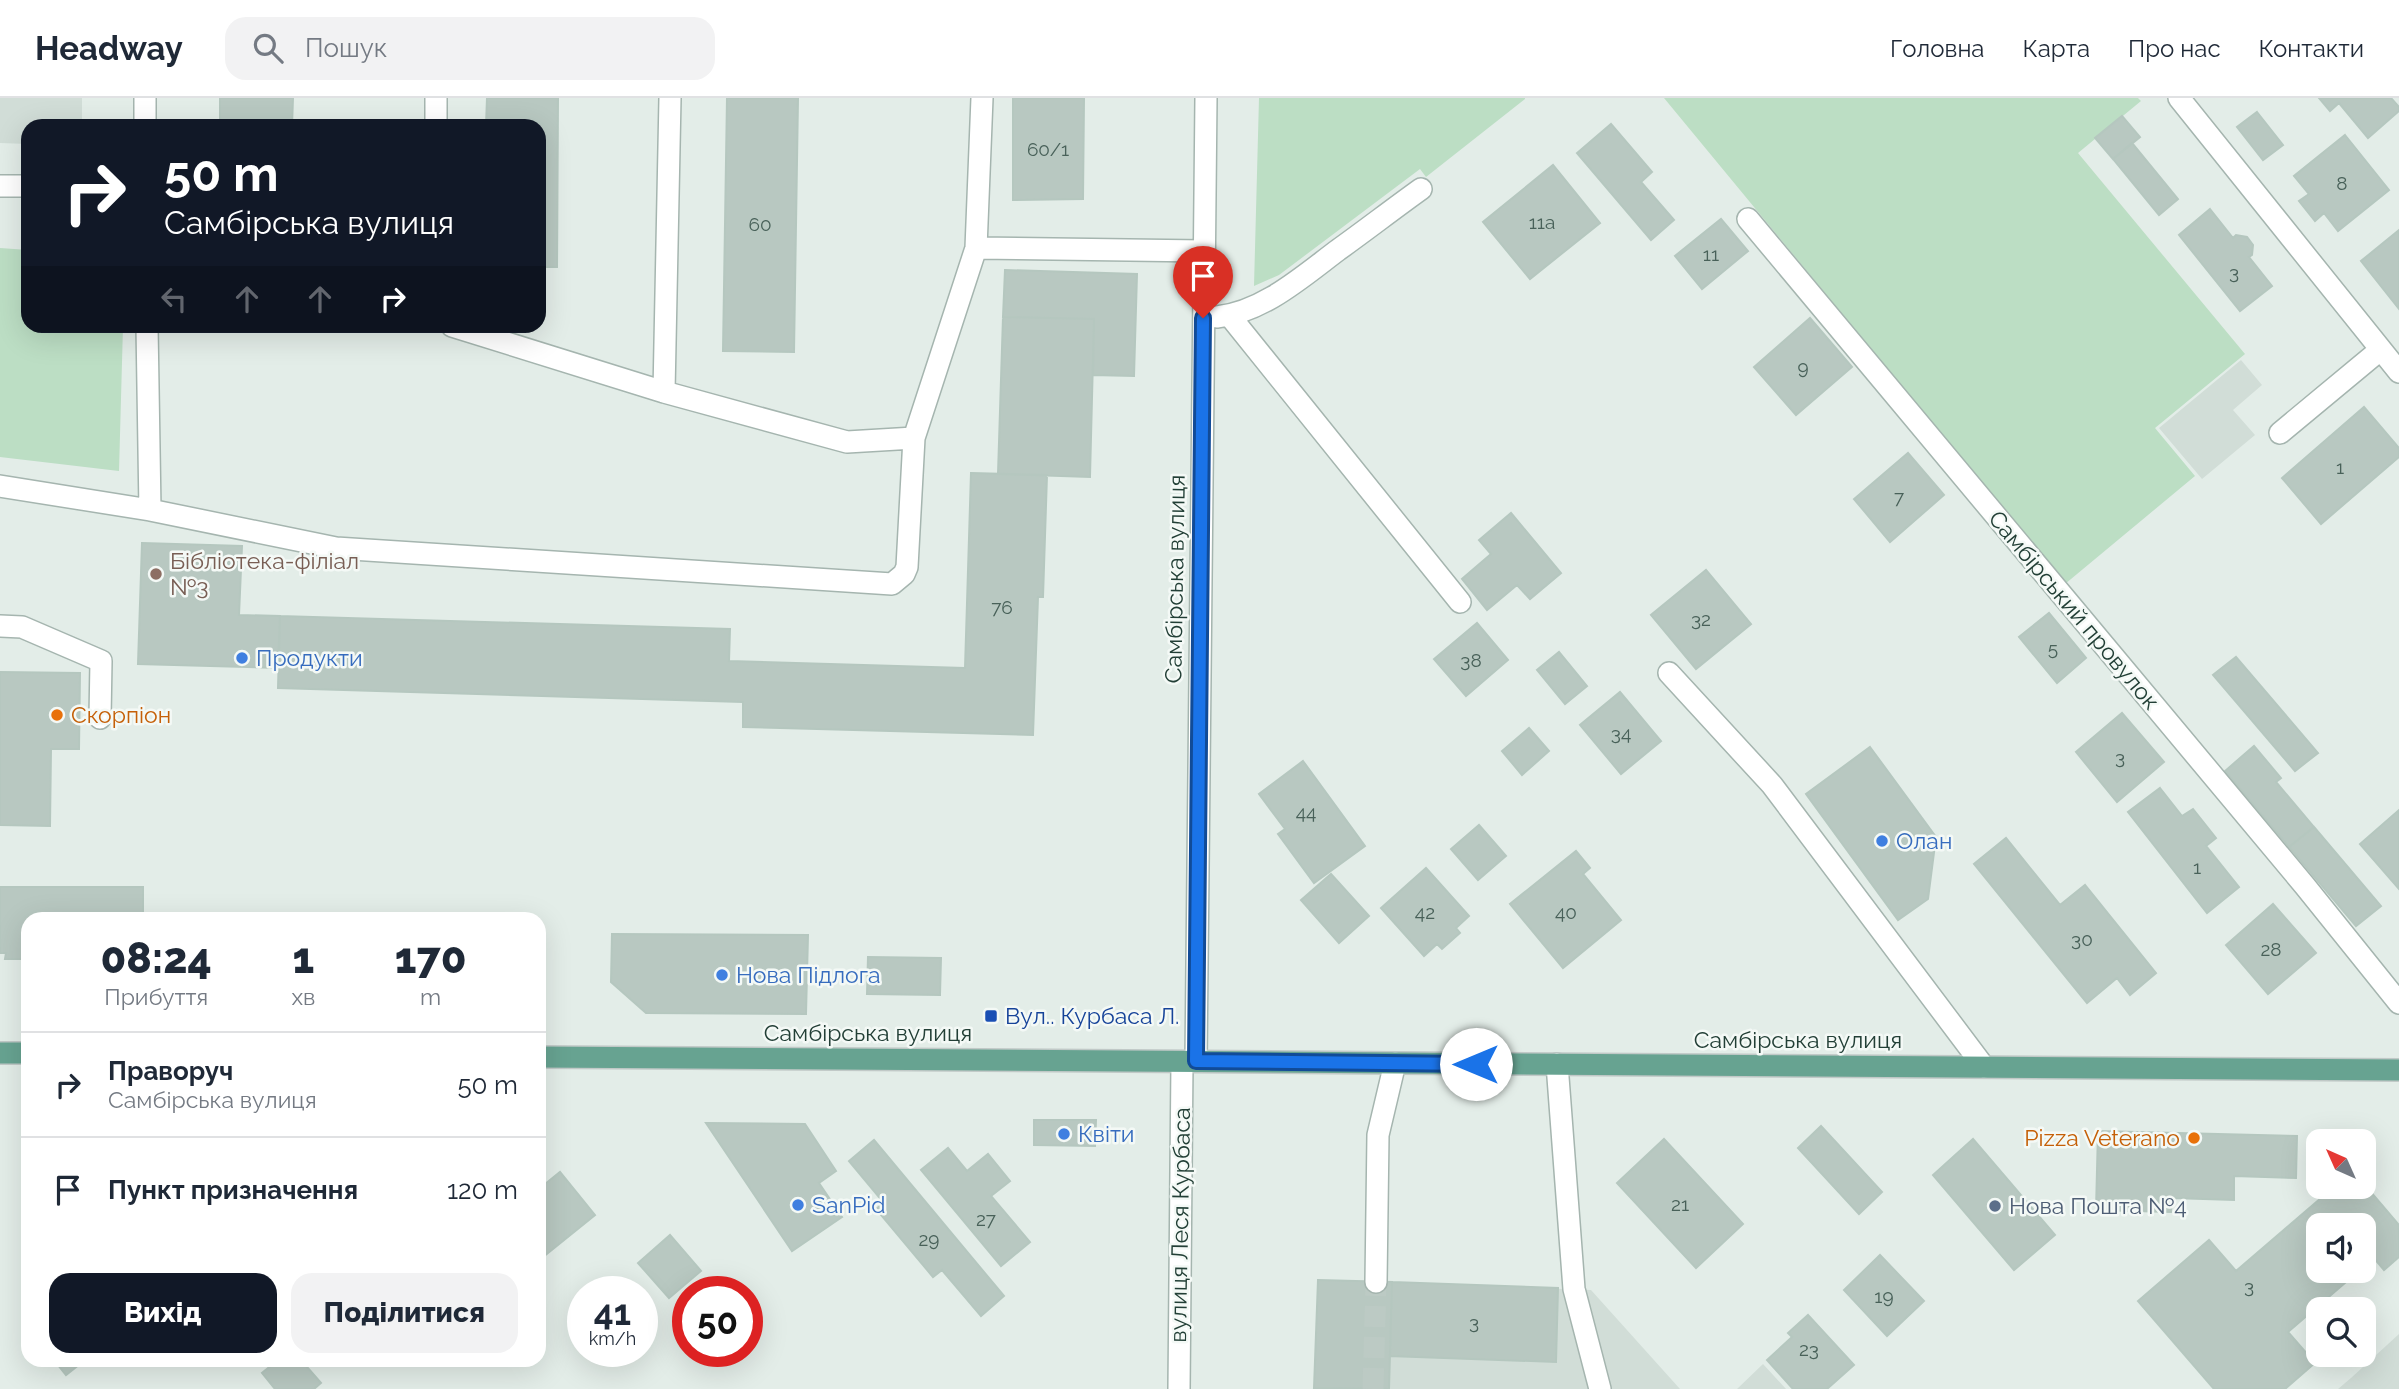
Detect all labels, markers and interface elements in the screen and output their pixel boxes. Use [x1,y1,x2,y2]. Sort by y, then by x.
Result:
search box [225,17,715,80]
text: Headway [35,29,183,68]
icon: search [249,29,287,67]
text: Пошук [305,33,387,63]
text: Головна [1890,34,1984,63]
text: Карта [2022,34,2090,63]
text: Про нас [2128,34,2221,63]
text: Контакти [2259,34,2364,63]
house number: 60/1 [1027,138,1069,160]
text: 50 m [164,145,279,202]
icon: right [49,147,140,238]
house number: 8 [2336,172,2348,194]
text: Самбірська вулиця [164,204,454,241]
house number: 11а [1529,211,1555,233]
house number: 60 [748,213,772,235]
house number: 11 [1703,243,1719,265]
pin [1173,246,1233,318]
icon: arrive [1184,257,1222,295]
house number: 3 [2229,261,2239,283]
icon: left [155,280,193,318]
icon: ahead [228,280,266,318]
icon: ahead [301,280,339,318]
icon: right [374,280,412,318]
house number: 9 [1797,356,1809,378]
house number: 1 [2336,456,2344,478]
street label: Самбірська вулиця [1159,474,1190,683]
house number: 7 [1894,486,1904,508]
street label: Самбірський провулок [1983,505,2165,715]
place label: Бібліотека-філіал №3 [170,547,359,600]
marker: Бібліотека-філіал №3 [148,566,164,582]
house number: 76 [991,596,1013,618]
house number: 32 [1691,608,1711,630]
house number: 5 [2048,637,2058,659]
place label: Продукти [256,644,363,671]
house number: 38 [1460,649,1482,671]
marker: Продукти [234,650,250,666]
place label: Скорпіон [71,701,171,728]
marker: Скорпіон [49,707,65,723]
house number: 34 [1611,722,1631,744]
house number: 3 [2115,746,2125,768]
house number: 44 [1296,801,1316,823]
place label: Олан [1896,827,1952,854]
marker: Олан [1874,833,1890,849]
house number: 1 [2193,856,2201,878]
house number: 42 [1415,901,1435,923]
house number: 40 [1555,901,1577,923]
house number: 30 [2071,928,2093,950]
text: 08:24 [100,934,212,983]
text: 1 [292,934,314,983]
text: 170 [395,934,467,983]
house number: 28 [2260,938,2282,960]
place label: Нова Підлога [736,961,881,988]
marker: Нова Підлога [714,967,730,983]
text: Прибуття [104,983,208,1010]
text: хв [291,983,315,1010]
text: m [420,983,441,1010]
place label: Вул.. Курбаса Л. [1005,1002,1179,1029]
marker: Вул.. Курбаса Л. [983,1008,999,1024]
street label: Самбірська вулиця [764,1019,972,1046]
street label: Самбірська вулиця [1694,1026,1902,1053]
position arrow [1439,1027,1513,1101]
text: Праворуч [108,1056,233,1086]
icon: right [49,1066,87,1104]
text: 50 m [457,1070,518,1100]
text: Самбірська вулиця [108,1086,317,1113]
street label: вулиця Леся Курбаса [1164,1107,1195,1343]
place label: Квіти [1078,1120,1135,1147]
place label: Pizza Veterano [2024,1124,2180,1151]
marker: Квіти [1056,1126,1072,1142]
north arrow [2306,1129,2376,1199]
map controls [2306,1129,2376,1367]
marker: Pizza Veterano [2186,1130,2202,1146]
icon: arrive [49,1171,87,1209]
text: Пункт призначення [108,1175,358,1205]
text: 120 m [447,1175,518,1205]
place label: SanPid [812,1191,886,1218]
place label: Нова Пошта №4 [2009,1192,2187,1219]
house number: 21 [1671,1193,1689,1215]
marker: SanPid [790,1197,806,1213]
marker: Нова Пошта №4 [1987,1198,2003,1214]
house number: 27 [976,1208,996,1230]
button: sound [2306,1213,2376,1283]
house number: 29 [918,1228,940,1250]
button: Вихід [49,1273,277,1353]
button: Поділитися [291,1273,518,1353]
house number: 3 [2244,1275,2254,1297]
speed limit sign: 50 [672,1276,763,1367]
house number: 19 [1874,1285,1894,1307]
text: 41 [594,1292,631,1333]
button: search [2306,1297,2376,1367]
house number: 3 [1469,1311,1479,1333]
text: km/h [589,1328,636,1349]
house number: 23 [1799,1338,1819,1360]

